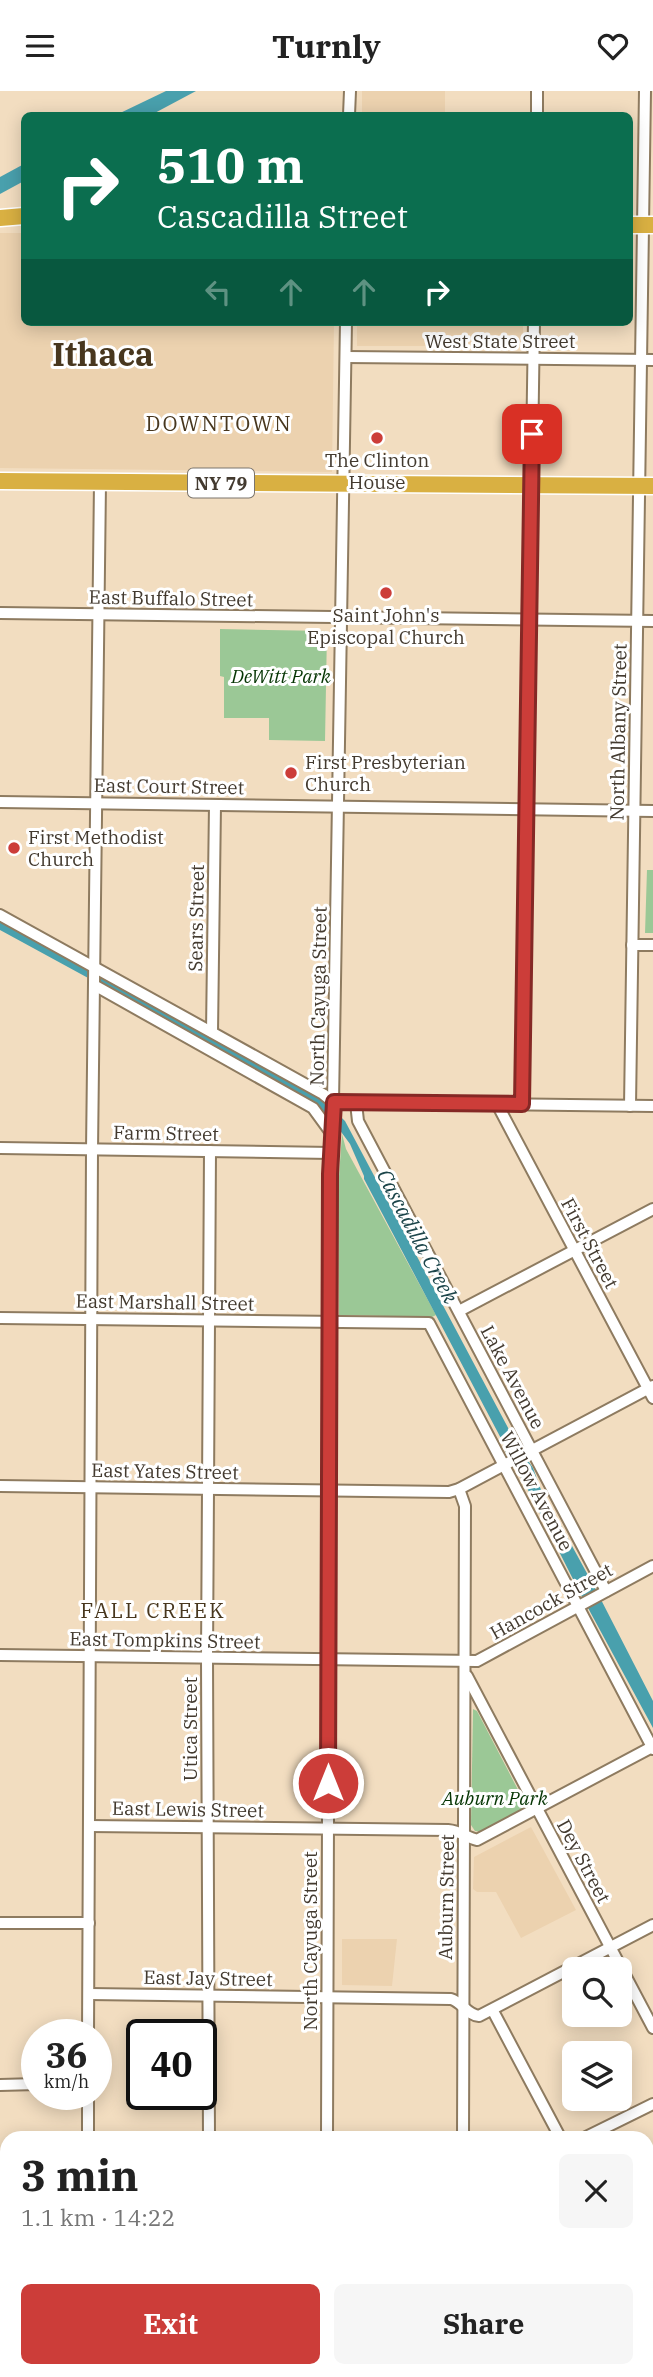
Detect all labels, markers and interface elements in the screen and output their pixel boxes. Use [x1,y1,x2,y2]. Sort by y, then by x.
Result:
text: Turnly [272,25,381,67]
icon: menu [21,27,59,65]
icon: heart [594,27,632,65]
text: 510 m [157,133,304,196]
icon: right [42,140,133,231]
text: Cascadilla Street [157,195,408,237]
icon: left [199,273,237,311]
icon: ahead [272,273,310,311]
icon: ahead [345,273,383,311]
icon: right [418,273,456,311]
street label: West State Street [425,329,576,353]
district label: Ithaca [52,332,154,375]
pin [502,404,562,464]
district label: DOWNTOWN [145,409,293,437]
icon: arrive [513,415,551,453]
marker: The Clinton House [369,430,385,446]
place label: The Clinton House [325,448,429,494]
road number: NY 79 [188,469,254,497]
street label: East Buffalo Street [88,585,254,611]
marker: Saint John's Episcopal Church [378,585,394,601]
place label: Saint John's Episcopal Church [307,603,465,649]
street label: North Albany Street [604,643,632,821]
park label: DeWitt Park [230,664,332,688]
place label: First Presbyterian Church [305,750,466,796]
marker: First Presbyterian Church [283,765,299,781]
street label: East Court Street [94,773,245,799]
place label: First Methodist Church [28,825,164,871]
marker: First Methodist Church [6,840,22,856]
street label: Sears Street [183,864,209,972]
street label: North Cayuga Street [304,906,332,1086]
street label: Farm Street [113,1120,219,1146]
water label: Cascadilla Creek [371,1164,466,1309]
street label: First Street [556,1193,624,1293]
street label: East Marshall Street [75,1288,255,1316]
street label: Lake Avenue [476,1321,550,1433]
street label: Willow Avenue [495,1427,579,1555]
street label: East Yates Street [91,1458,239,1484]
street label: Hancock Street [485,1557,617,1645]
district label: FALL CREEK [80,1596,226,1624]
street label: East Tompkins Street [69,1626,261,1654]
street label: Utica Street [178,1676,202,1781]
position arrow [291,1746,365,1820]
park label: Auburn Park [440,1786,549,1810]
street label: East Lewis Street [112,1796,265,1822]
street label: Dey Street [552,1815,616,1907]
street label: Auburn Street [433,1834,459,1960]
street label: North Cayuga Street [298,1851,322,2031]
map controls [562,1957,632,2111]
button: search [562,1957,632,2027]
street label: East Jay Street [143,1965,273,1991]
speed limit sign: 40 [126,2019,217,2110]
text: 36 [45,2032,88,2078]
button: layers [562,2041,632,2111]
text: km/h [44,2070,89,2093]
text: 3 min [21,2148,139,2203]
button: close [559,2154,633,2228]
text: 1.1 km · 14:22 [21,2202,175,2232]
button: Exit [21,2284,320,2364]
button: Share [334,2284,633,2364]

